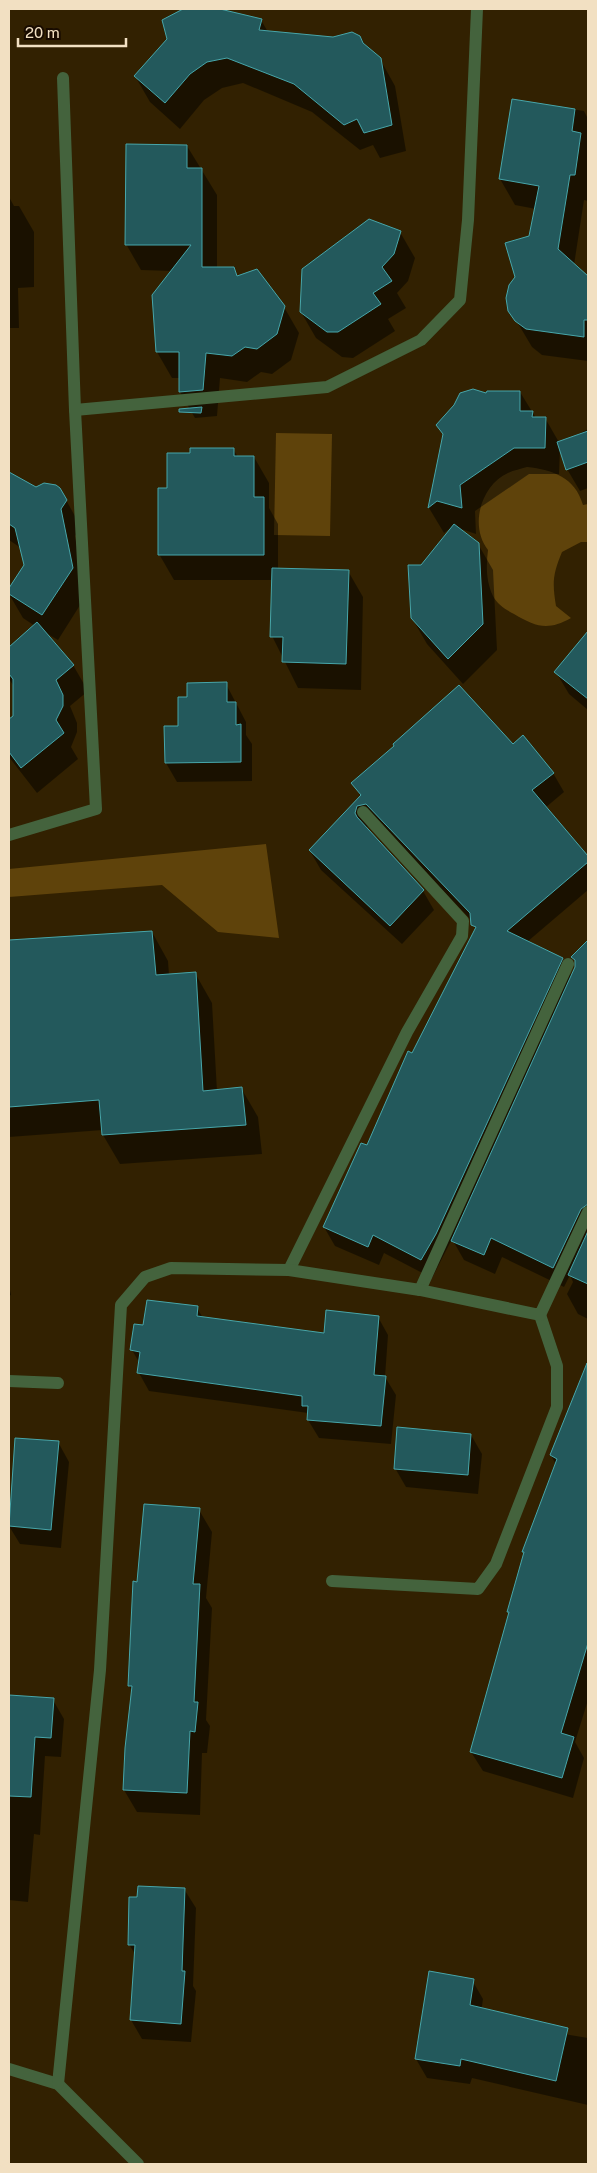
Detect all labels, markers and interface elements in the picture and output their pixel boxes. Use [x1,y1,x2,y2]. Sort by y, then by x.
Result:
scale bar [18,15,125,47]
text: 20 m [25,24,60,41]

